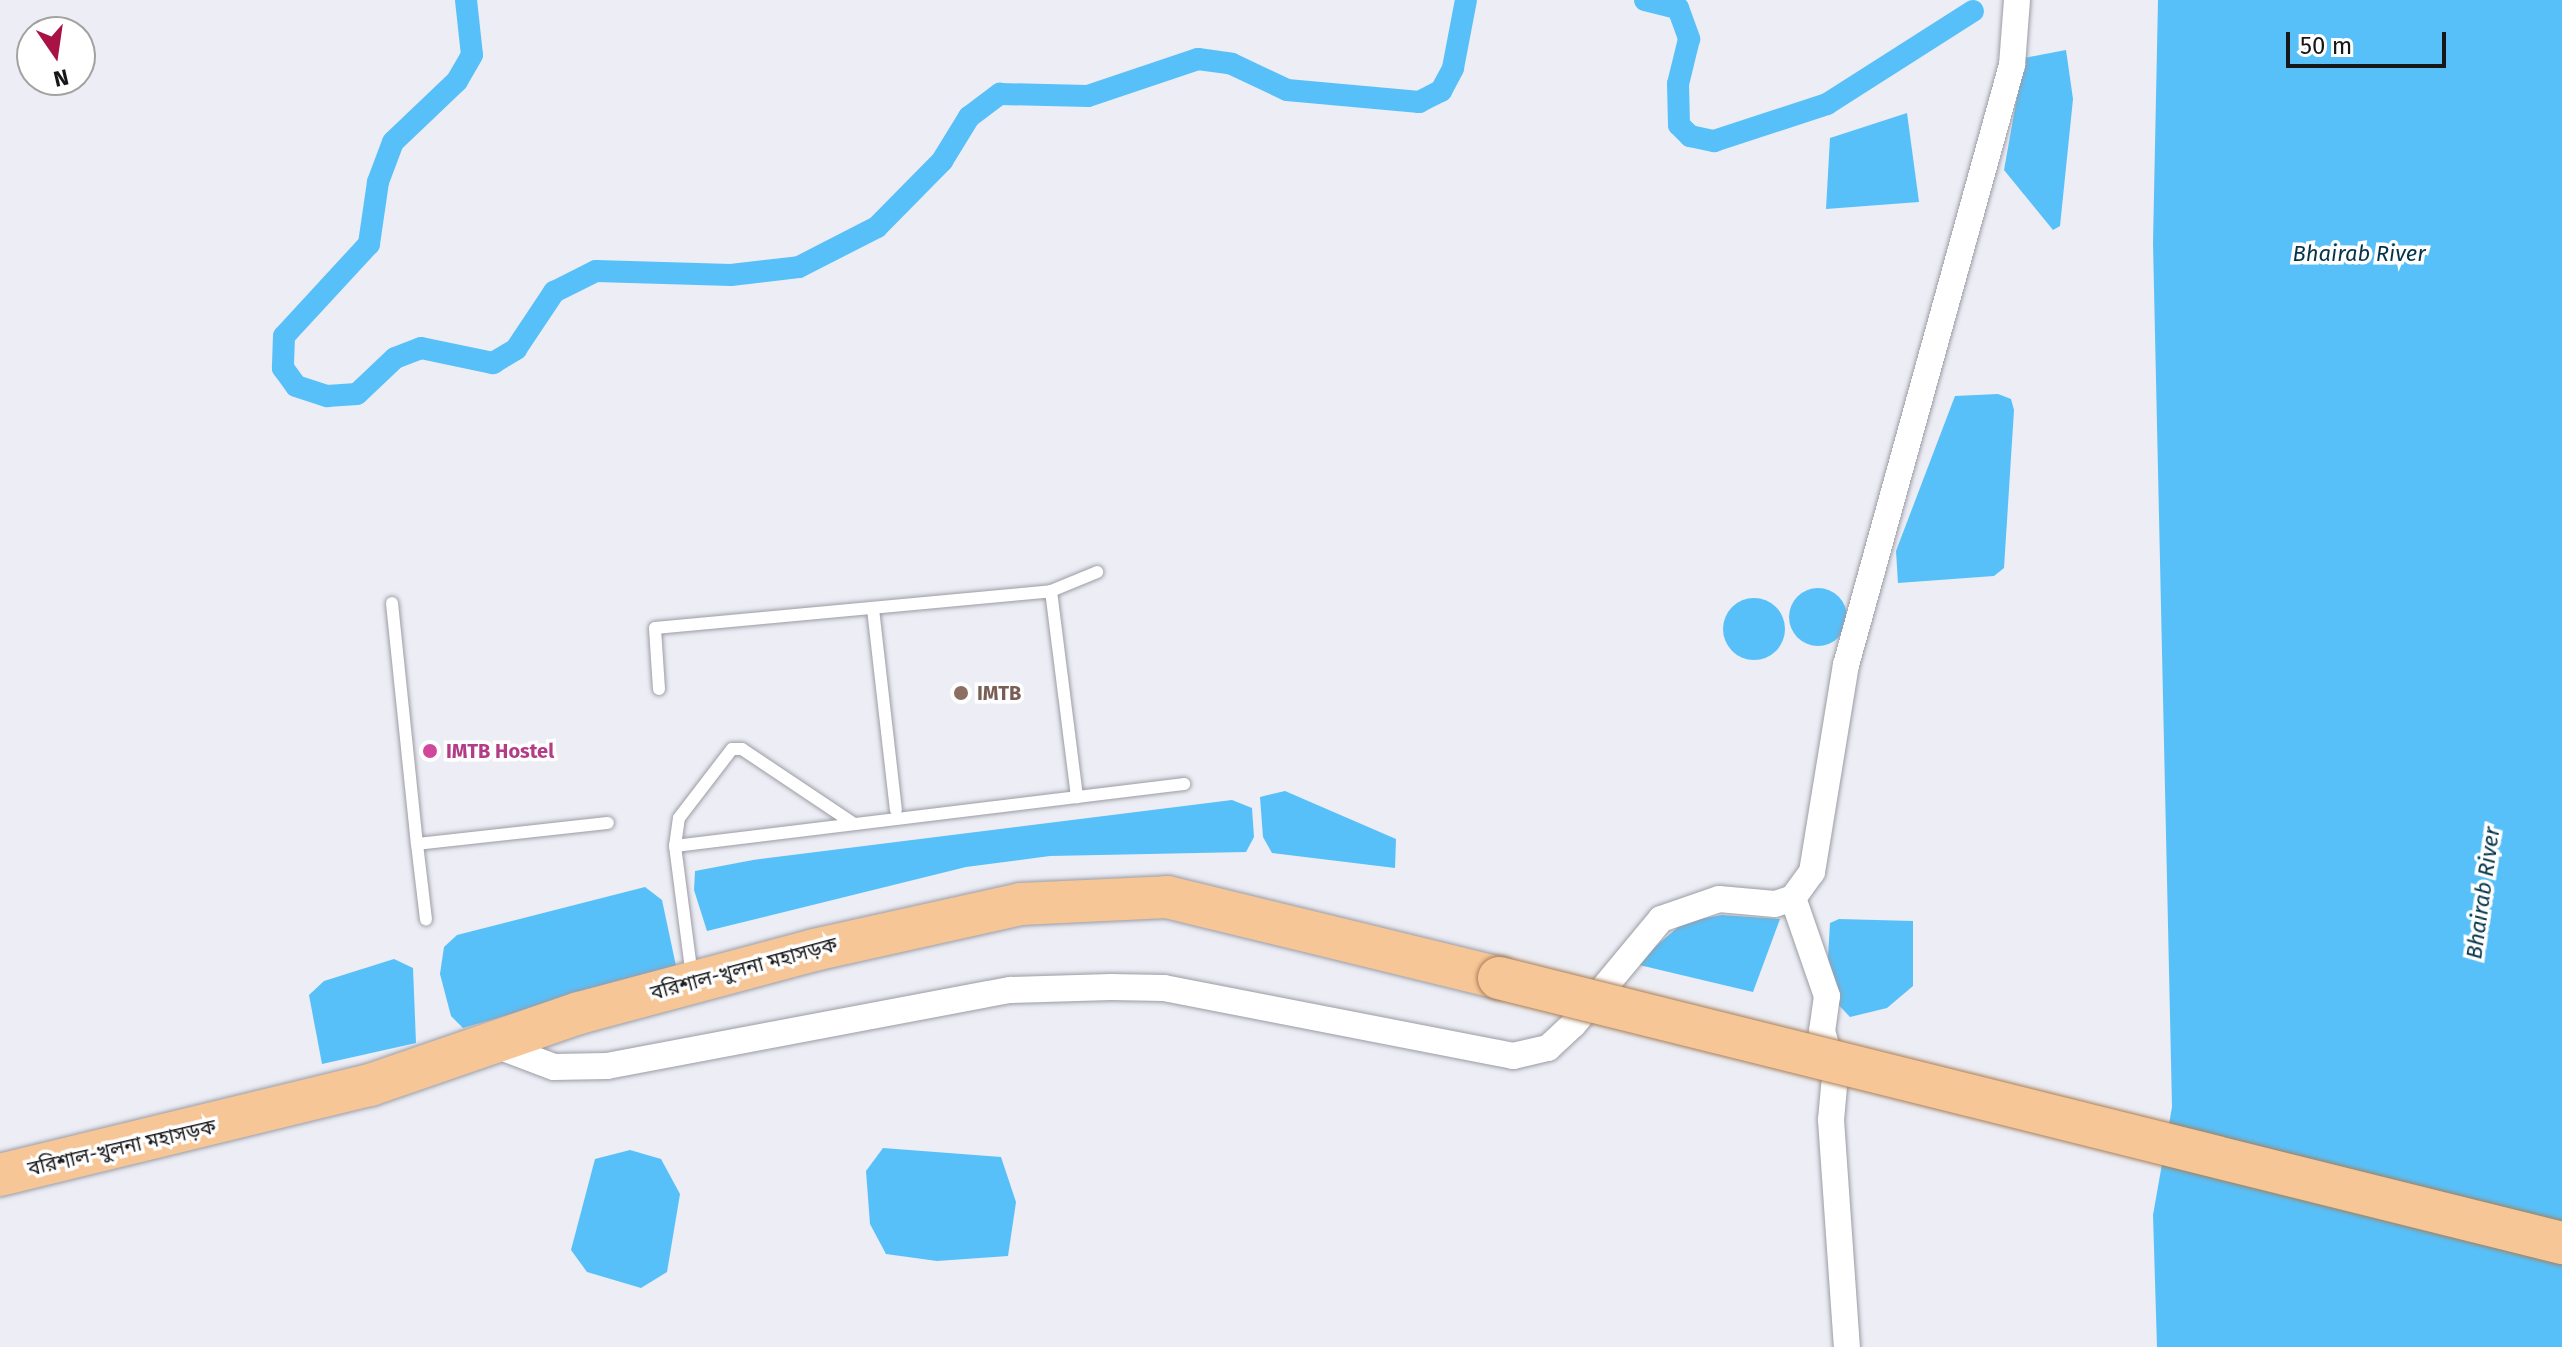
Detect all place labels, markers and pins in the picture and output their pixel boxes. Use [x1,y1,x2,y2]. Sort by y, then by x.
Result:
place label: IMTB [977,681,1021,705]
marker: IMTB [952,684,970,702]
place label: IMTB Hostel [446,739,554,763]
marker: IMTB Hostel [421,742,439,760]

